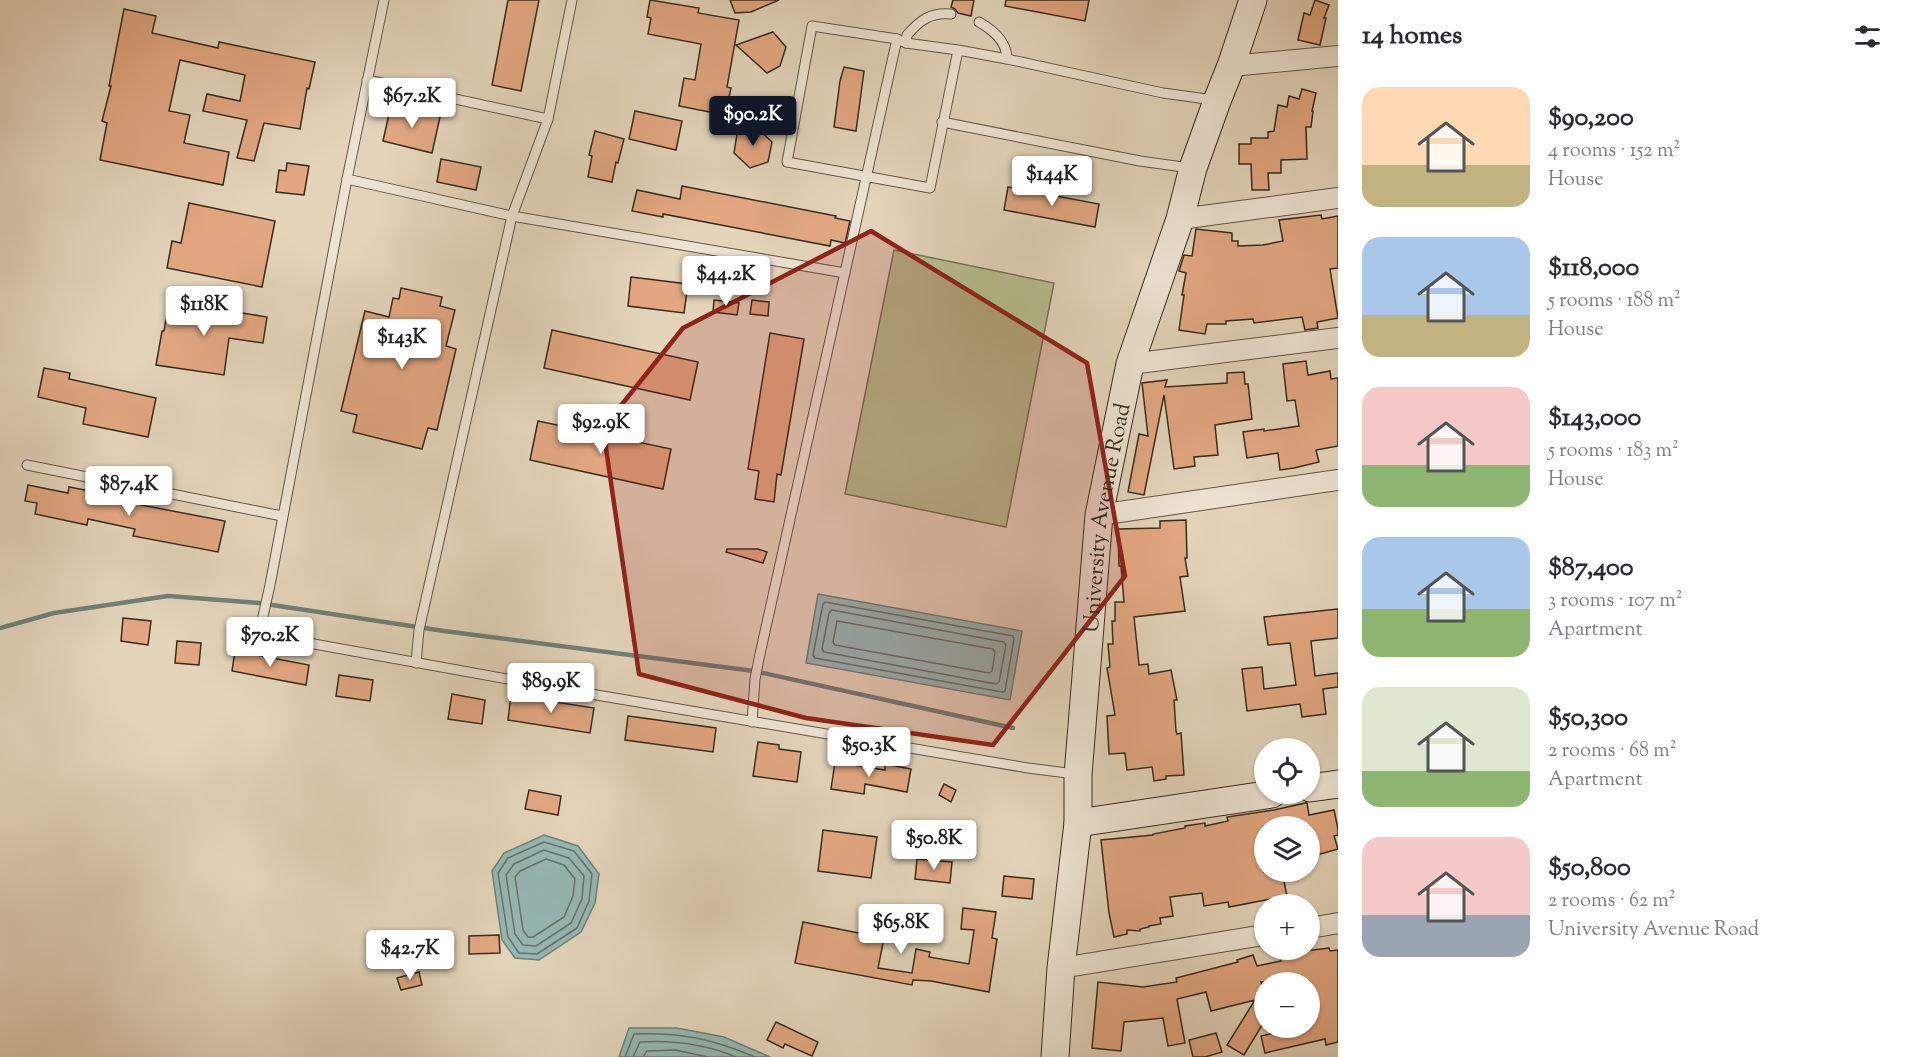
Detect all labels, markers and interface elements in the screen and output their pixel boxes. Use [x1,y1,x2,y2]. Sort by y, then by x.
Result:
text: 14 homes [1362,18,1462,55]
icon: filters [1851,20,1884,53]
pin: $67.2K [363,78,461,129]
text: $67.2K [383,83,441,112]
pin: $90.2K [704,96,802,147]
text: $90,200 [1548,100,1634,137]
text: $90.2K [723,101,783,130]
icon: home [1410,111,1482,183]
text: 4 rooms · 152 m² [1548,137,1680,166]
pin: $144K [1010,156,1094,207]
text: $144K [1026,161,1078,190]
text: House [1548,166,1603,195]
text: $118,000 [1548,250,1639,287]
pin: $44.2K [677,256,775,307]
text: $44.2K [696,261,756,290]
icon: home [1410,261,1482,333]
pin: $118K [162,286,246,337]
text: 5 rooms · 188 m² [1548,287,1681,316]
text: $118K [180,291,228,320]
text: House [1548,316,1603,345]
pin: $143K [360,319,444,370]
text: $143K [377,324,427,353]
text: $143,000 [1548,400,1641,437]
street label: University Avenue Road [1077,401,1141,634]
pin: $92.9K [552,404,650,455]
text: $92.9K [572,409,630,438]
icon: home [1410,411,1482,483]
text: 5 rooms · 183 m² [1548,437,1679,466]
pin: $87.4K [80,466,178,517]
text: House [1548,466,1603,495]
text: $87.4K [99,471,159,500]
text: $87,400 [1548,550,1634,587]
icon: home [1410,561,1482,633]
text: 3 rooms · 107 m² [1548,587,1682,616]
text: Apartment [1548,616,1643,645]
pin: $70.2K [221,617,319,668]
text: $70.2K [240,622,300,651]
pin: $89.9K [502,663,600,714]
text: $89.9K [521,668,581,697]
text: $50,300 [1548,700,1628,737]
icon: home [1410,711,1482,783]
pin: $50.3K [820,727,918,778]
text: $50.3K [841,732,897,761]
text: 2 rooms · 68 m² [1548,737,1676,766]
map controls [1254,738,1320,1038]
button: locate [1254,738,1320,804]
text: Apartment [1548,766,1643,795]
button: layers [1254,816,1320,882]
pin: $50.8K [885,820,983,871]
text: $50.8K [905,825,963,854]
text: $50,800 [1548,850,1631,887]
icon: home [1410,861,1482,933]
text: 2 rooms · 62 m² [1548,887,1676,916]
button: + [1254,894,1320,960]
pin: $65.8K [852,904,950,955]
text: $65.8K [873,909,929,938]
text: University Avenue Road [1548,916,1759,945]
pin: $42.7K [361,930,459,981]
text: $42.7K [380,935,440,964]
button: − [1254,972,1320,1038]

